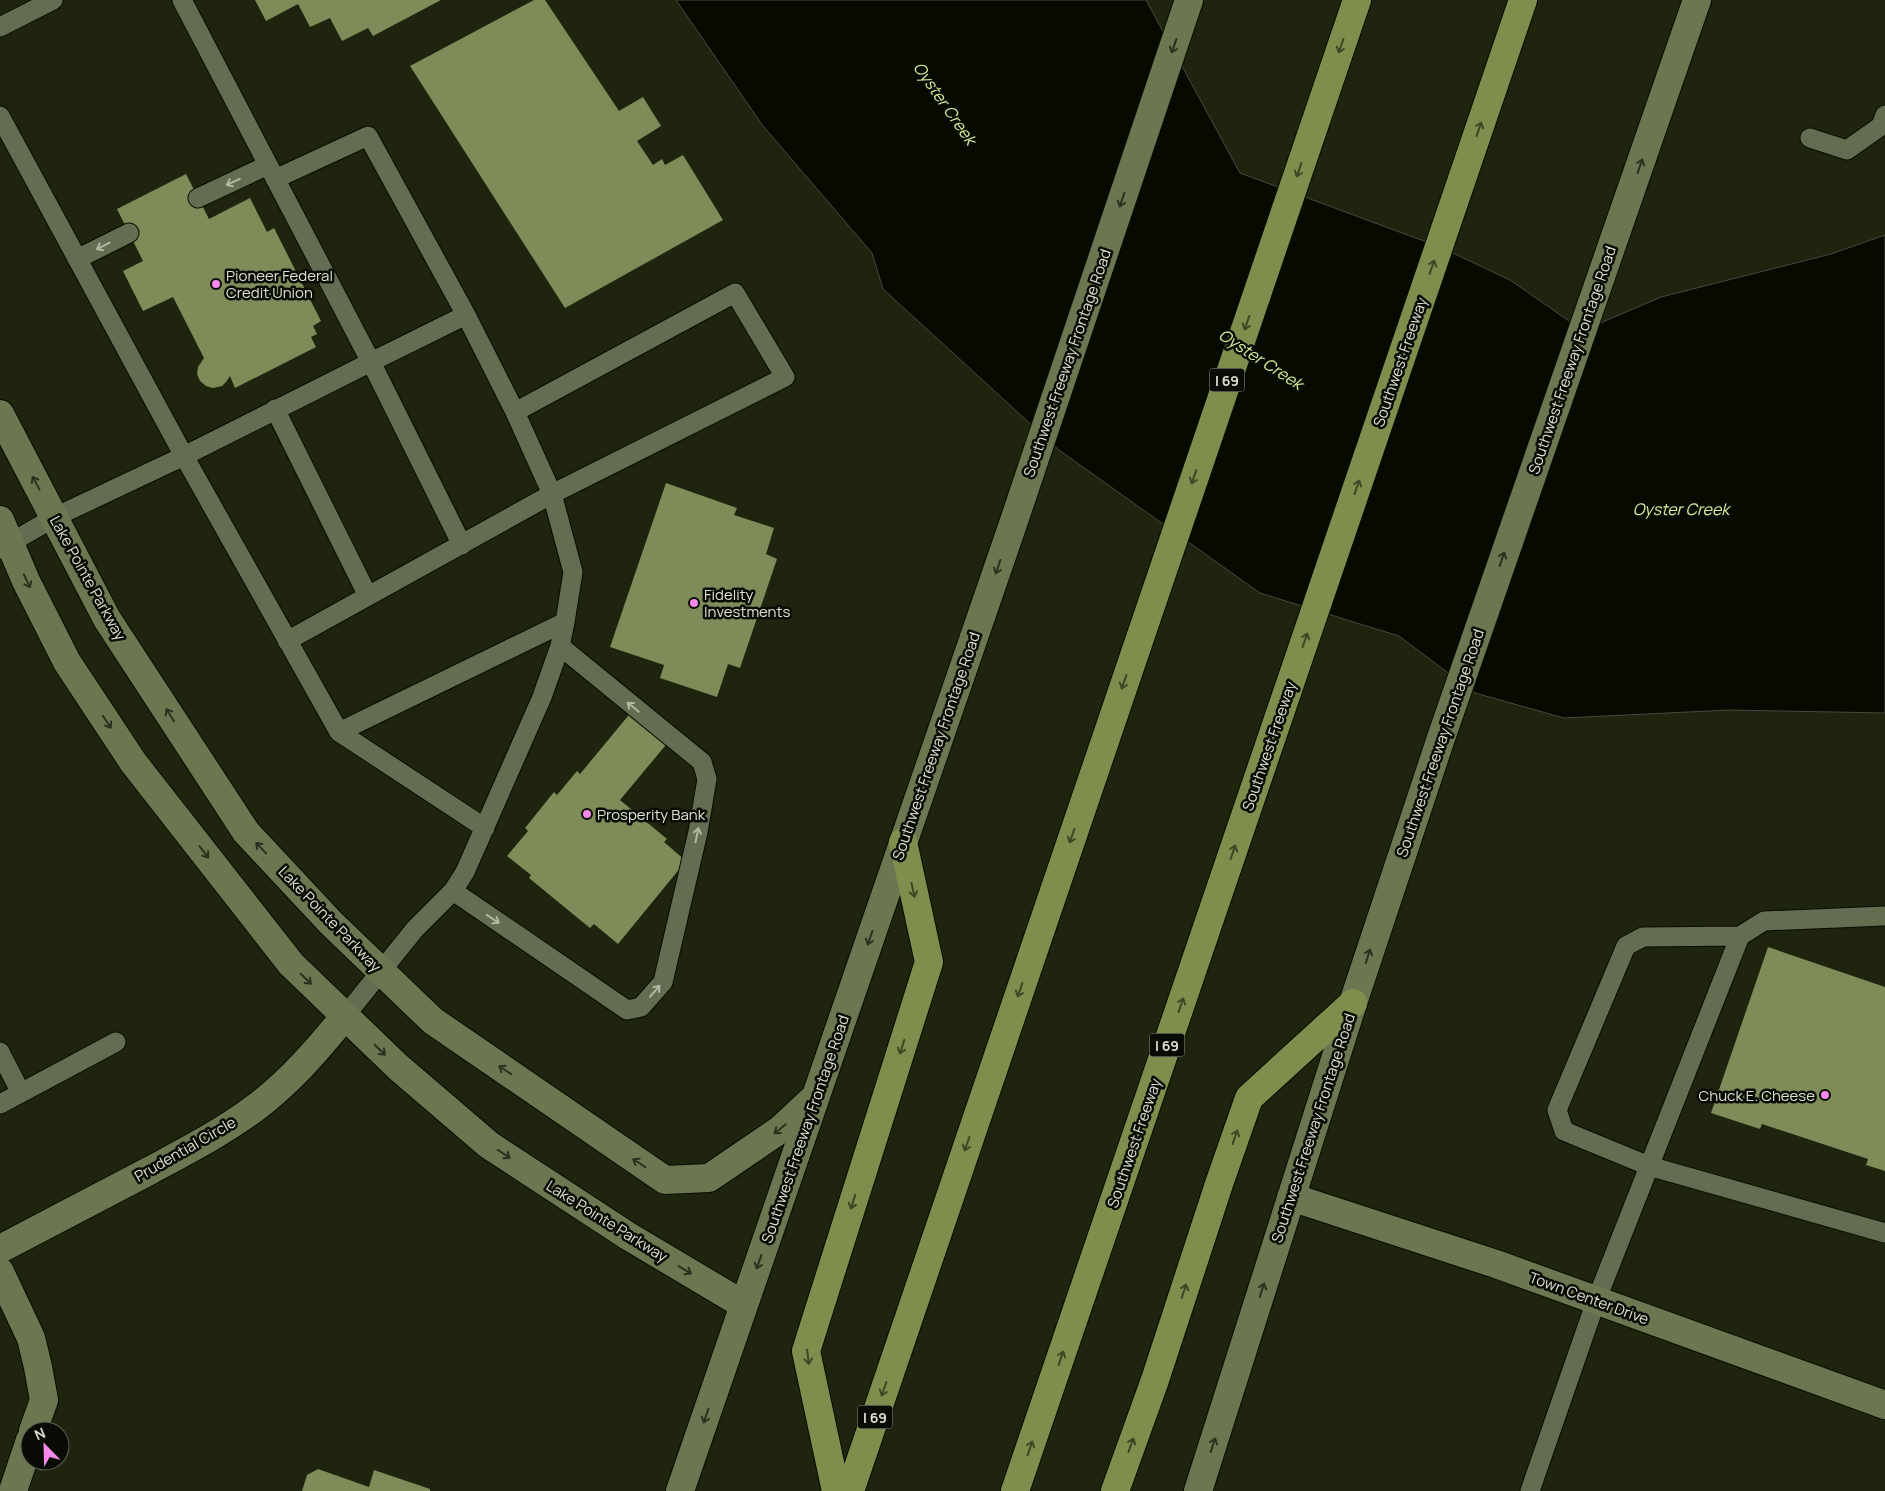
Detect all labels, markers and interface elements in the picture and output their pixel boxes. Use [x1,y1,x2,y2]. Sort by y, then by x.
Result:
one-way arrow [1168,38,1178,54]
one-way arrow [1336,38,1345,53]
water label: Oyster Creek [908,57,983,151]
one-way arrow [1475,122,1484,137]
one-way arrow [1636,158,1645,174]
one-way arrow [1294,161,1303,177]
one-way arrow [226,177,241,187]
one-way arrow [1116,192,1126,208]
one-way arrow [96,242,111,251]
street label: Southwest Freeway Frontage Road [1523,243,1621,477]
street label: Southwest Freeway Frontage Road [1018,246,1116,480]
one-way arrow [1428,259,1437,275]
place label: Pioneer Federal Credit Union [226,265,333,303]
marker: Pioneer Federal Credit Union [210,278,222,290]
street label: Southwest Freeway [1368,294,1432,430]
one-way arrow [1241,315,1251,331]
water label: Oyster Creek [1215,323,1309,396]
road number: I 69 [1210,368,1244,392]
one-way arrow [1189,469,1198,485]
one-way arrow [31,476,41,491]
one-way arrow [1353,479,1362,495]
water label: Oyster Creek [1633,498,1731,520]
street label: Lake Pointe Parkway [45,512,131,644]
one-way arrow [1498,551,1508,567]
one-way arrow [993,559,1002,574]
one-way arrow [23,573,32,588]
place label: Fidelity Investments [704,584,791,622]
marker: Fidelity Investments [688,597,700,609]
street label: Southwest Freeway Frontage Road [1391,626,1489,860]
street label: Southwest Freeway Frontage Road [887,629,985,863]
one-way arrow [1301,633,1310,649]
one-way arrow [1119,674,1128,689]
street label: Southwest Freeway [1237,678,1301,814]
one-way arrow [627,701,640,712]
one-way arrow [164,708,174,722]
one-way arrow [102,715,112,729]
place label: Prosperity Bank [597,804,706,825]
marker: Prosperity Bank [581,808,593,820]
one-way arrow [693,828,702,844]
one-way arrow [1067,828,1076,843]
one-way arrow [255,842,267,855]
one-way arrow [1229,844,1238,860]
one-way arrow [198,846,209,859]
street label: Lake Pointe Parkway [274,862,386,977]
one-way arrow [909,882,919,898]
one-way arrow [486,914,500,924]
one-way arrow [865,930,874,945]
one-way arrow [1364,949,1373,965]
one-way arrow [299,973,312,985]
one-way arrow [1014,982,1024,998]
one-way arrow [649,984,661,997]
one-way arrow [1176,998,1186,1014]
street label: Southwest Freeway Frontage Road [1266,1011,1360,1245]
street label: Southwest Freeway Frontage Road [756,1012,854,1246]
road number: I 69 [1150,1034,1184,1056]
one-way arrow [897,1038,907,1054]
one-way arrow [374,1043,386,1056]
one-way arrow [498,1065,512,1076]
street label: Southwest Freeway [1102,1075,1166,1211]
place label: Chuck E. Cheese [1699,1085,1815,1106]
marker: Chuck E. Cheese [1819,1089,1831,1101]
street label: Prudential Circle [130,1111,240,1187]
one-way arrow [774,1123,787,1134]
one-way arrow [1231,1130,1240,1145]
one-way arrow [962,1135,971,1151]
one-way arrow [496,1150,510,1160]
one-way arrow [632,1157,646,1168]
street label: Lake Pointe Parkway [542,1175,672,1267]
one-way arrow [848,1193,857,1209]
one-way arrow [754,1254,763,1270]
one-way arrow [678,1265,692,1275]
street label: Town Center Drive [1526,1267,1652,1329]
one-way arrow [1257,1282,1267,1298]
one-way arrow [1179,1283,1189,1299]
one-way arrow [803,1348,813,1364]
one-way arrow [1056,1350,1066,1366]
one-way arrow [879,1381,888,1396]
road number: I 69 [858,1405,892,1428]
one-way arrow [701,1408,710,1423]
north arrow [20,1421,70,1471]
text: N [31,1423,48,1444]
one-way arrow [1208,1437,1218,1453]
one-way arrow [1127,1438,1136,1453]
one-way arrow [1026,1440,1035,1456]

